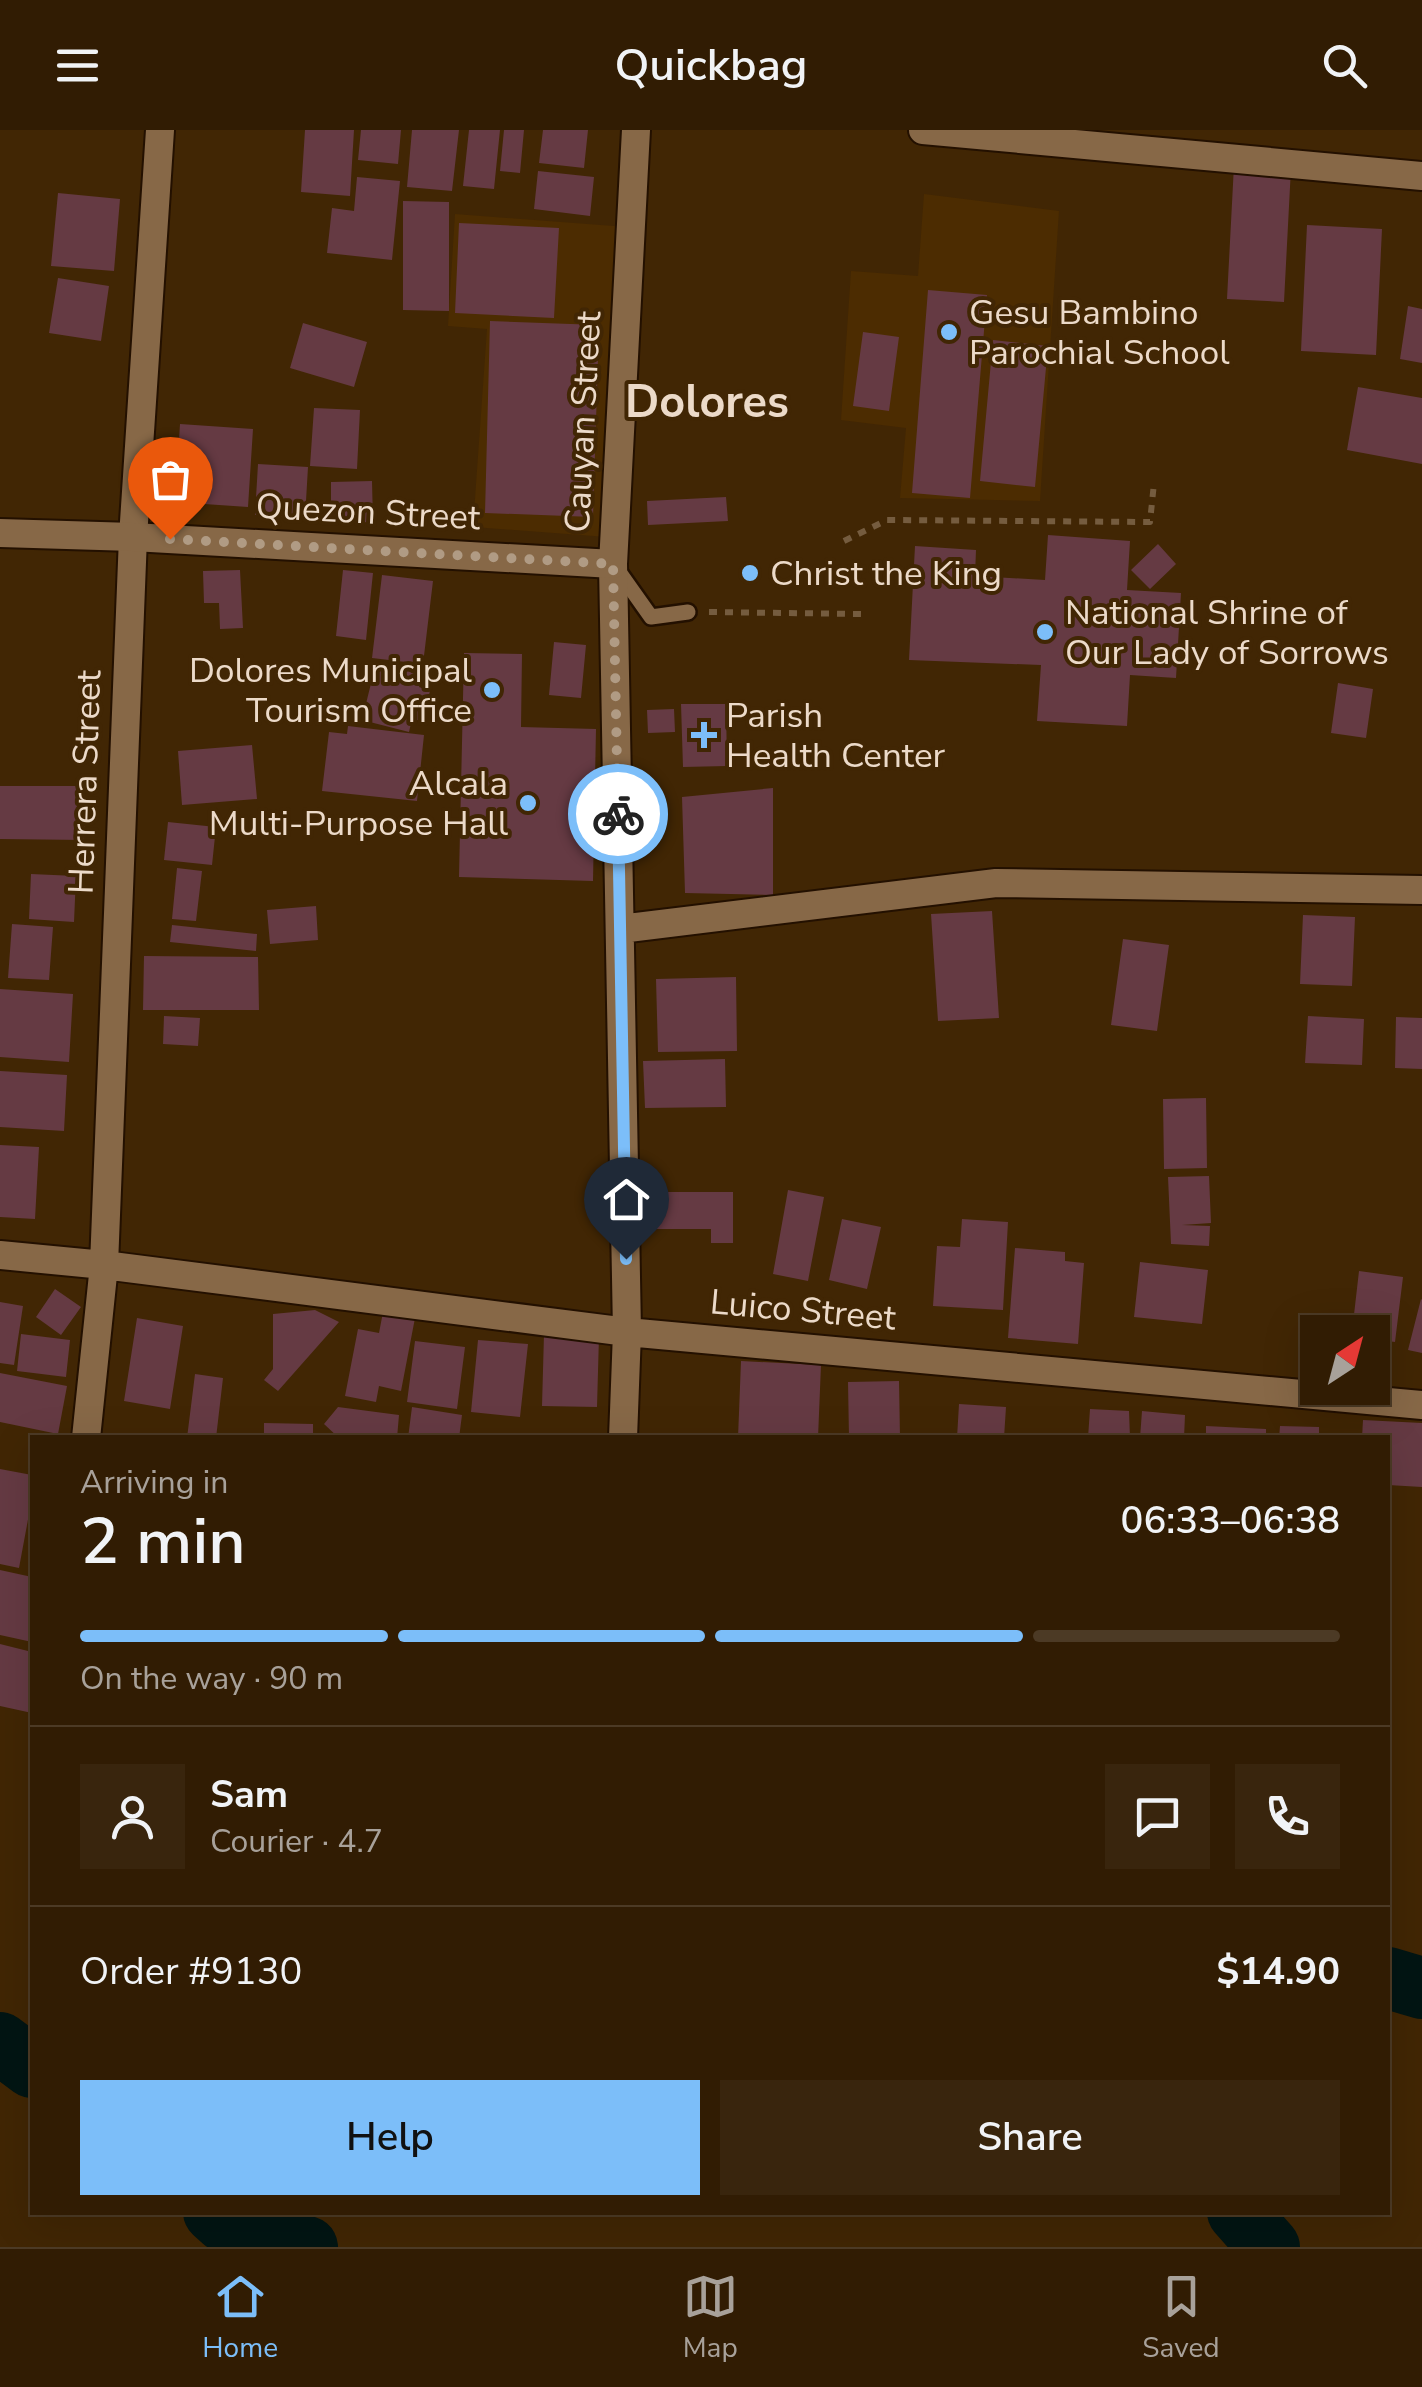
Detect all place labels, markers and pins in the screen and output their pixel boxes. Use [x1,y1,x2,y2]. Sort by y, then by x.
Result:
place label: Gesu Bambino Parochial School [969,289,1230,376]
marker: Gesu Bambino Parochial School [938,321,960,343]
pin [128,437,213,540]
place label: Christ the King [770,550,1002,597]
marker: Christ the King [739,562,761,584]
place label: National Shrine of Our Lady of Sorrows [1065,589,1389,676]
marker: National Shrine of Our Lady of Sorrows [1034,621,1056,643]
place label: Dolores Municipal Tourism Office [189,647,473,734]
marker: Dolores Municipal Tourism Office [481,679,503,701]
place label: Parish Health Center [726,692,946,779]
marker: Parish Health Center [691,722,717,748]
place label: Alcala Multi-Purpose Hall [209,760,509,847]
marker: Alcala Multi-Purpose Hall [517,792,539,814]
pin [584,1157,669,1260]

